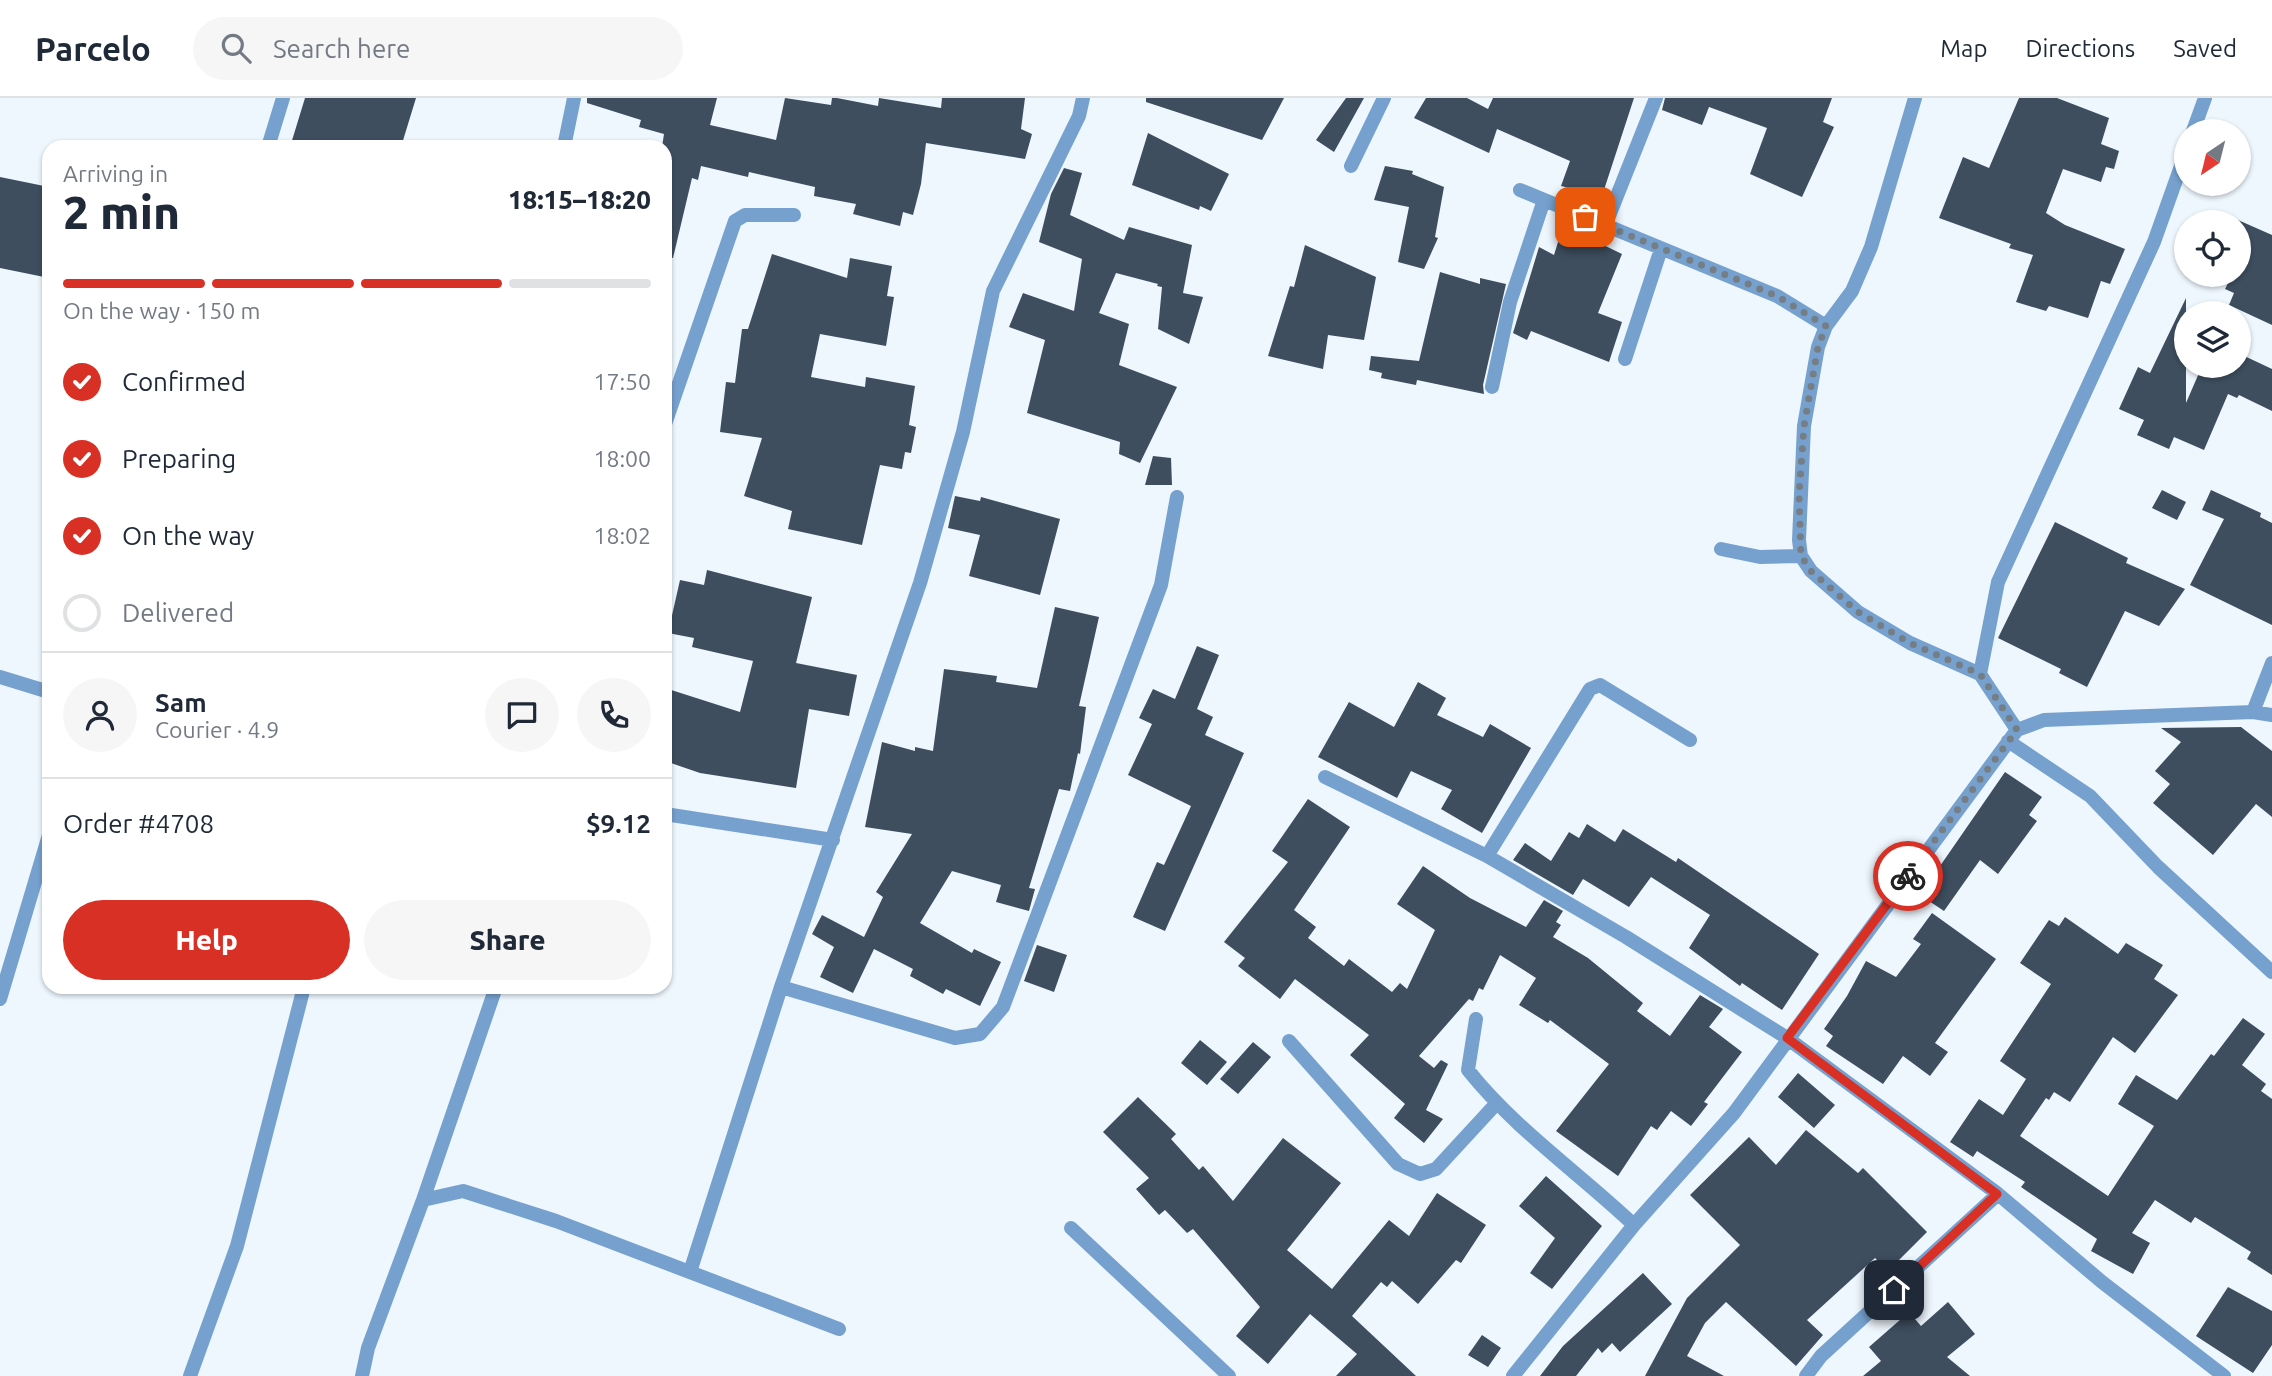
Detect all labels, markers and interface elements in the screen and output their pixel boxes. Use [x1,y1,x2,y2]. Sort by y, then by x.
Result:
search box [193,17,683,80]
icon: search [217,29,255,67]
text: Parcelo [35,30,151,67]
text: Search here [273,34,410,63]
text: Map [1940,35,1987,62]
text: Directions [2025,35,2135,62]
text: Saved [2173,35,2237,62]
north arrow [2174,119,2250,196]
map controls [2174,119,2251,378]
text: Arriving in [63,161,168,186]
text: 18:15–18:20 [508,185,651,214]
text: 2 min [63,186,180,238]
pin [1555,187,1615,247]
icon: bag [1566,198,1604,236]
button: locate [2174,210,2251,287]
text: On the way · 150 m [63,298,260,323]
button: layers [2174,301,2251,378]
icon: check [63,363,101,401]
text: Confirmed [122,367,246,396]
text: 17:50 [593,369,651,394]
icon: check [63,440,101,478]
text: Preparing [122,444,236,473]
text: 18:00 [593,446,651,471]
icon: check [63,517,101,555]
text: On the way [122,521,254,550]
text: 18:02 [593,523,651,548]
text: Delivered [122,598,234,627]
button: person [63,678,137,752]
button: chat [485,678,559,752]
button: phone [577,678,651,752]
text: Sam [155,688,207,717]
text: Courier · 4.9 [155,717,279,742]
text: Order #4708 [63,809,214,838]
text: $9.12 [586,809,651,838]
courier [1873,841,1943,911]
icon: bike [1889,857,1927,895]
button: Help [63,900,350,980]
button: Share [364,900,651,980]
pin [1864,1260,1924,1320]
icon: home [1875,1271,1913,1309]

